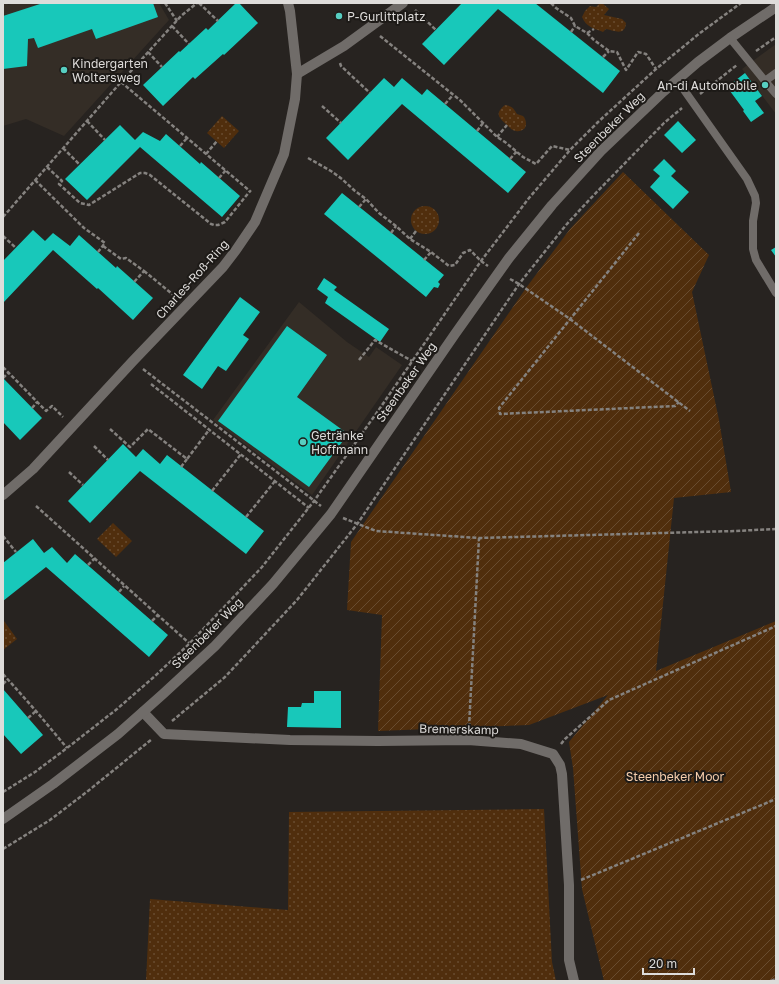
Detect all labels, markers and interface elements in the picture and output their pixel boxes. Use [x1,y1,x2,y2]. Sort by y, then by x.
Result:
place label: P-Gurlittplatz [347,9,425,24]
marker: P-Gurlittplatz [334,11,344,21]
place label: Kindergarten Woltersweg [72,56,148,85]
marker: Kindergarten Woltersweg [59,65,69,75]
place label: An-di Automobile [657,78,757,93]
marker: An-di Automobile [760,80,770,90]
street label: Steenbeker Weg [570,88,648,166]
street label: Charles-Roß-Ring [152,236,232,322]
street label: Steenbeker Weg [373,339,439,425]
place label: Getränke Hoffmann [311,428,368,457]
marker: Getränke Hoffmann [298,437,308,447]
street label: Steenbeker Weg [168,594,246,672]
street label: Bremerskamp [419,721,499,737]
park label: Steenbeker Moor [626,769,725,784]
scale bar [643,950,694,976]
text: 20 m [649,956,677,971]

